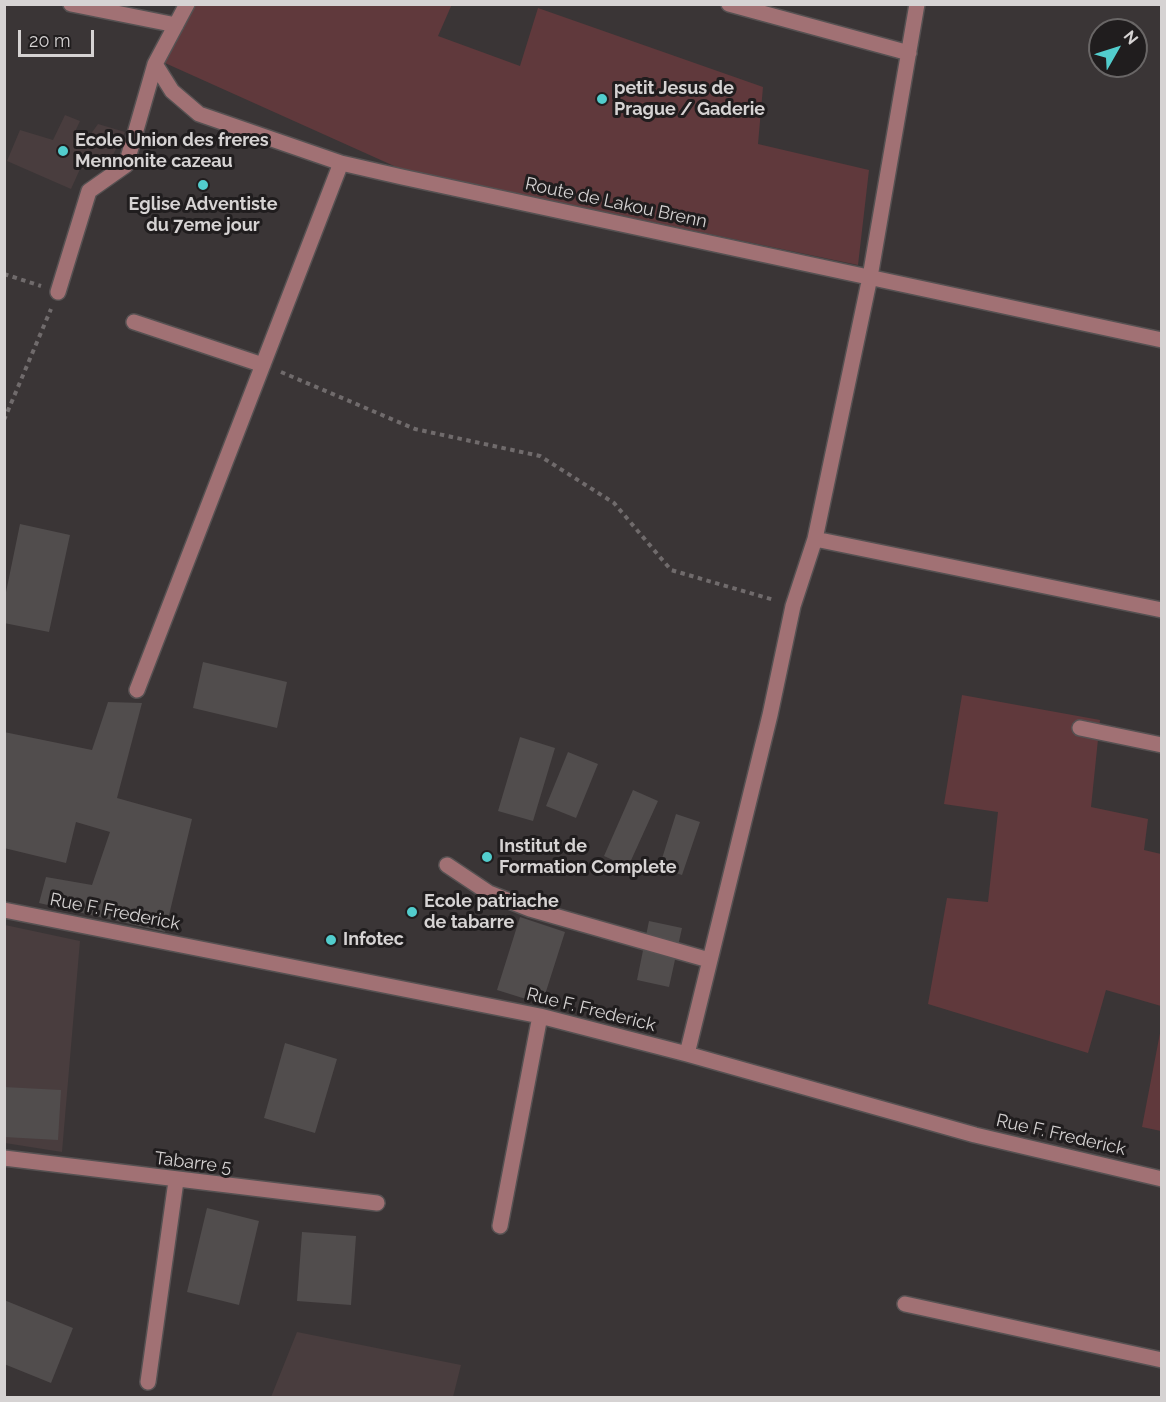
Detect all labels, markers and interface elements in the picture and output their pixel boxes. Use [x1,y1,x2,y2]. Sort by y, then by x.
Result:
scale bar [21,18,98,56]
north arrow [1088,18,1148,78]
text: N [1120,27,1142,48]
text: 20 m [29,30,71,51]
place label: petit Jesus de Prague / Gaderie [614,78,765,121]
marker: petit Jesus de Prague / Gaderie [595,92,609,106]
place label: Ecole Union des freres Mennonite cazeau [75,130,269,172]
marker: Ecole Union des freres Mennonite cazeau [56,144,70,158]
street label: Route de Lakou Brenn [523,173,709,233]
marker: Eglise Adventiste du 7eme jour [196,178,210,192]
place label: Eglise Adventiste du 7eme jour [129,194,277,236]
place label: Institut de Formation Complete [499,836,677,878]
marker: Institut de Formation Complete [480,850,494,864]
street label: Rue F. Frederick [48,889,182,935]
place label: Ecole patriache de tabarre [424,891,559,934]
marker: Ecole patriache de tabarre [405,905,419,919]
place label: Infotec [343,929,404,951]
marker: Infotec [324,933,338,947]
street label: Rue F. Frederick [524,984,658,1036]
street label: Rue F. Frederick [994,1110,1128,1160]
street label: Tabarre 5 [153,1148,233,1178]

